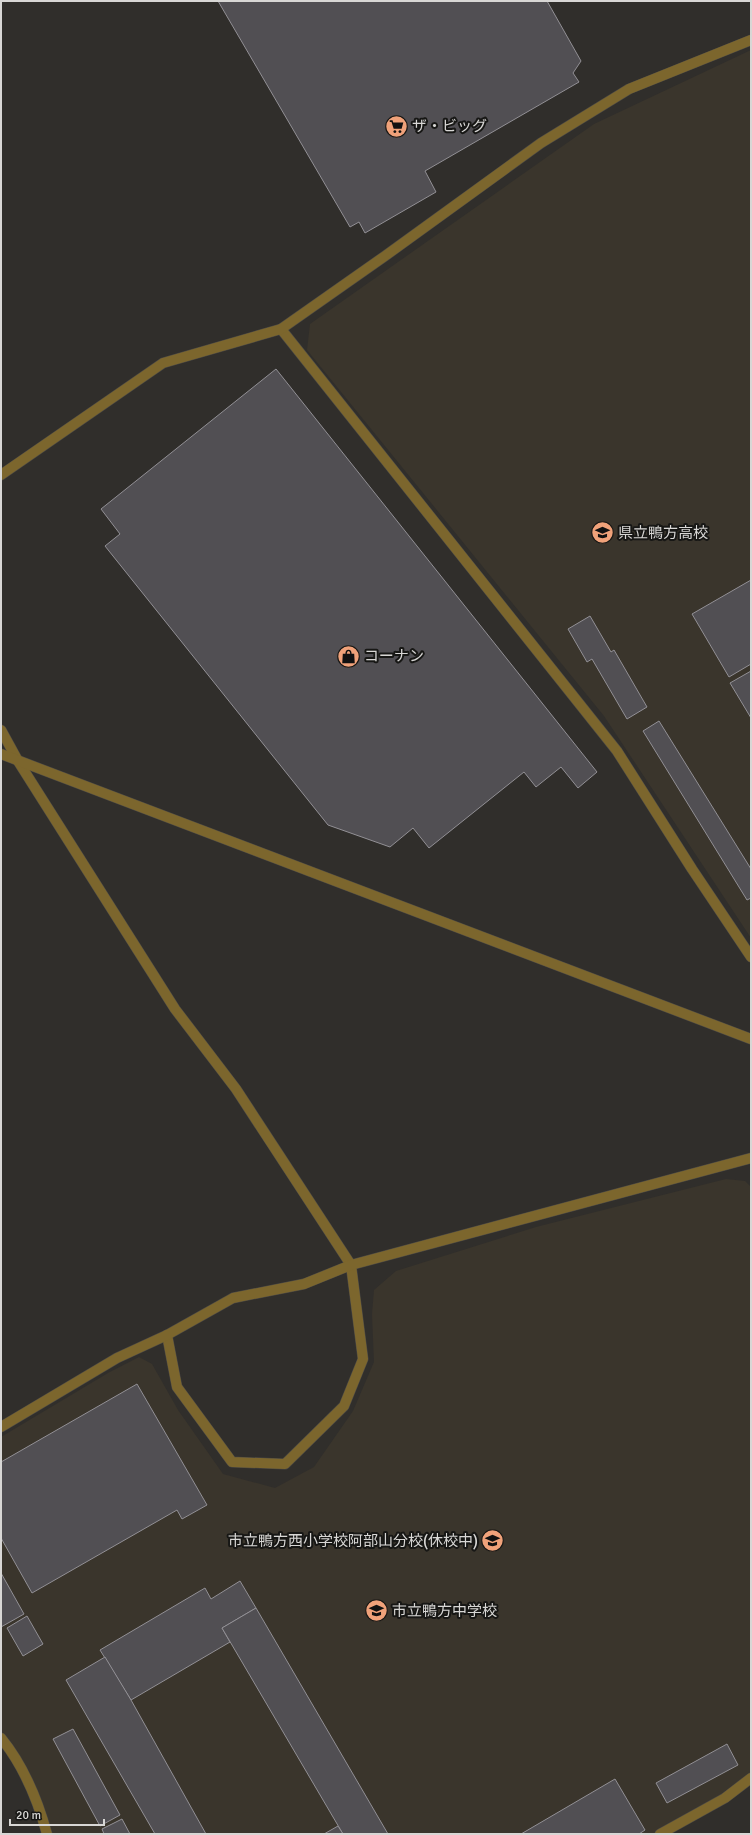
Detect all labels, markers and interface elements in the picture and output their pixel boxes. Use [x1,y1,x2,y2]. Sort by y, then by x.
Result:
supermarket icon: ザ・ビッグ [383,113,409,139]
place label: ザ・ビッグ [412,117,487,135]
school or university icon: 県立鴨方高校 [590,520,616,546]
place label: 県立鴨方高校 [618,524,708,542]
shop icon: コーナン [336,643,362,669]
place label: コーナン [364,647,424,665]
school or university icon: 市立鴨方西小学校阿部山分校(休校中) [480,1528,506,1554]
place label: 市立鴨方西小学校阿部山分校(休校中) [228,1532,478,1550]
school or university icon: 市立鴨方中学校 [363,1598,389,1624]
place label: 市立鴨方中学校 [392,1602,497,1620]
scale bar [10,1801,104,1827]
text: 20 m [16,1808,41,1823]

